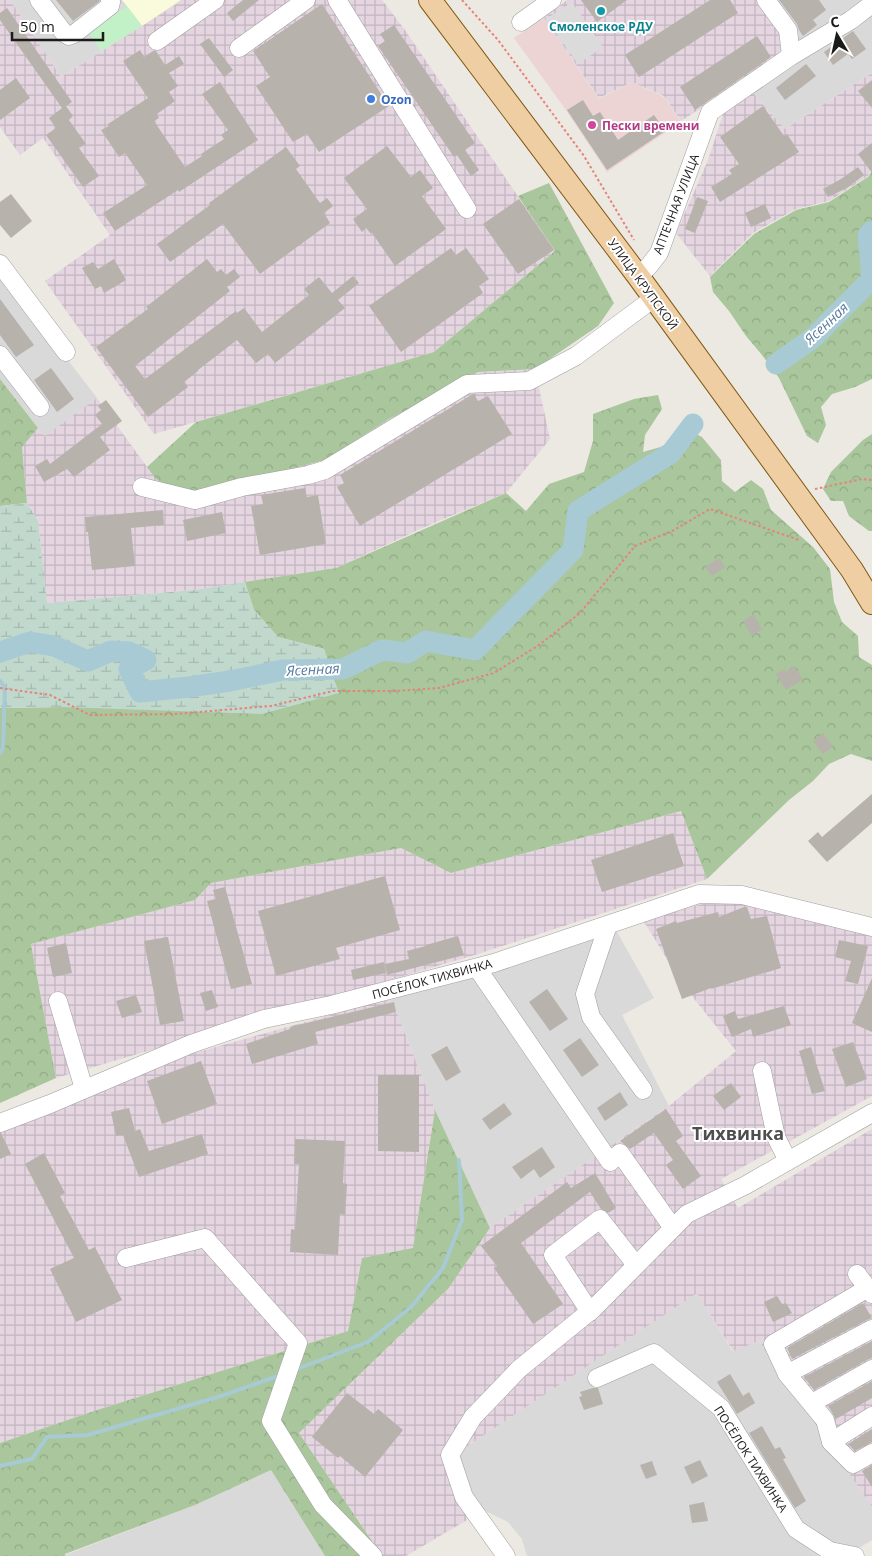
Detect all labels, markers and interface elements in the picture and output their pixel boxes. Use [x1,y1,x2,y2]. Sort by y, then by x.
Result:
marker: Смоленское РДУ [595,5,607,17]
scale bar [12,10,104,42]
north arrow [812,10,862,60]
text: С [829,12,841,32]
text: 50 m [20,16,55,36]
place label: Смоленское РДУ [549,18,653,35]
place label: Ozon [381,91,412,108]
marker: Ozon [365,93,377,105]
place label: Пески времени [602,117,699,134]
marker: Пески времени [586,119,598,131]
street label: АПТЕЧНАЯ УЛИЦА [649,151,703,257]
street label: УЛИЦА КРУПСКОЙ [604,235,682,333]
water label: Ясенная [799,298,852,349]
water label: Ясенная [285,658,340,680]
street label: ПОСЁЛОК ТИХВИНКА [370,955,494,1003]
district label: Тихвинка [692,1121,784,1145]
street label: ПОСЁЛОК ТИХВИНКА [710,1402,792,1516]

